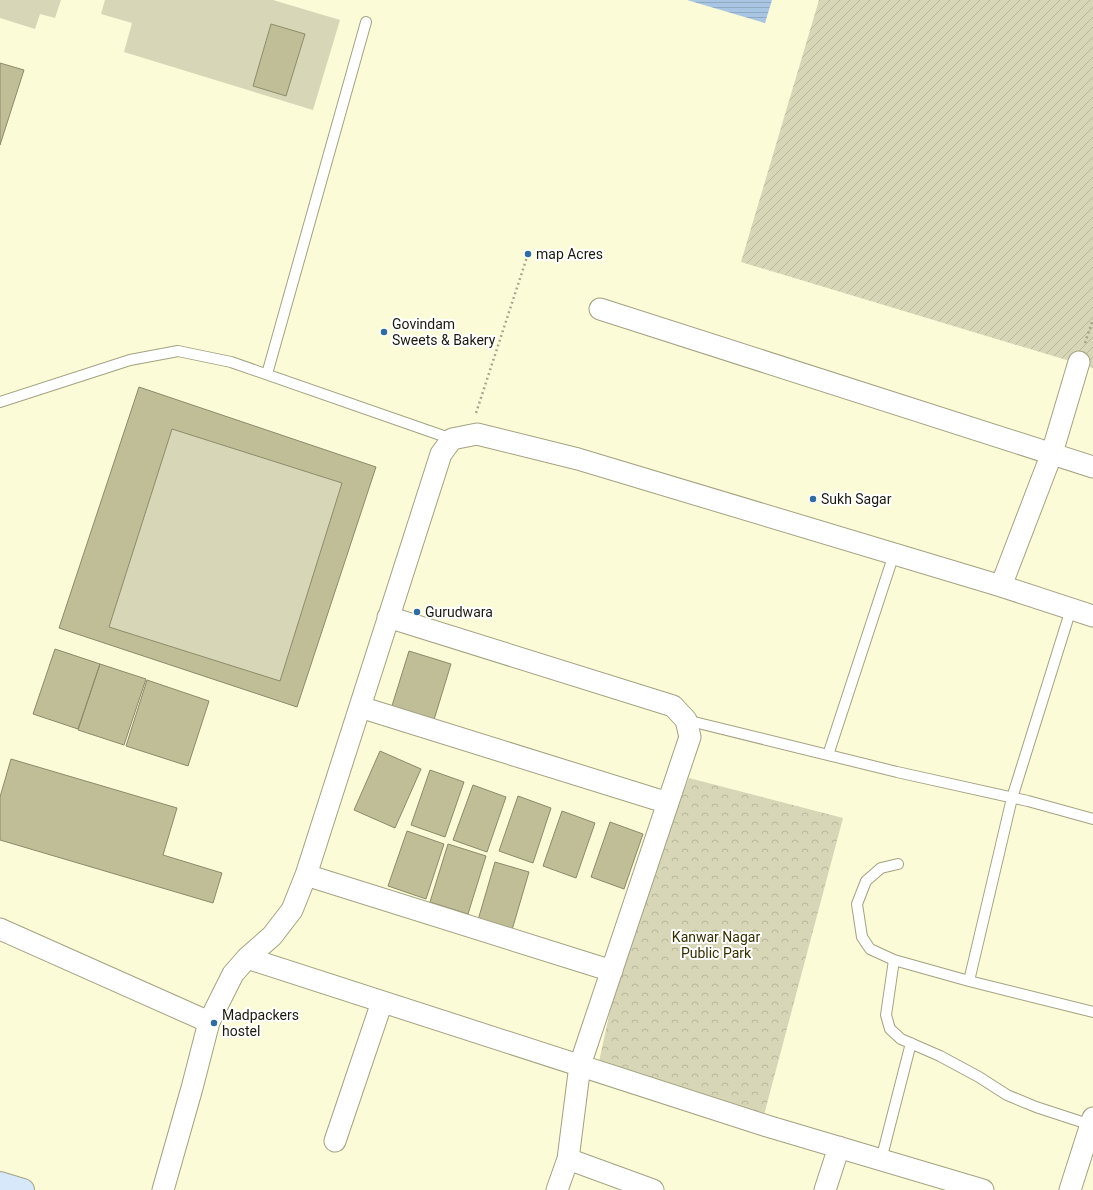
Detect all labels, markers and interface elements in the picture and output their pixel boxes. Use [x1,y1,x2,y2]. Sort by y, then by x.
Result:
place label: map Acres [536,246,603,262]
marker: map Acres [523,249,533,259]
place label: Govindam Sweets & Bakery [392,316,496,348]
marker: Govindam Sweets & Bakery [379,327,389,337]
place label: Sukh Sagar [821,491,892,507]
marker: Sukh Sagar [808,494,818,504]
place label: Gurudwara [425,604,493,620]
marker: Gurudwara [412,607,422,617]
park label: Kanwar Nagar Public Park [672,929,760,961]
place label: Madpackers hostel [222,1007,299,1039]
marker: Madpackers hostel [209,1018,219,1028]

